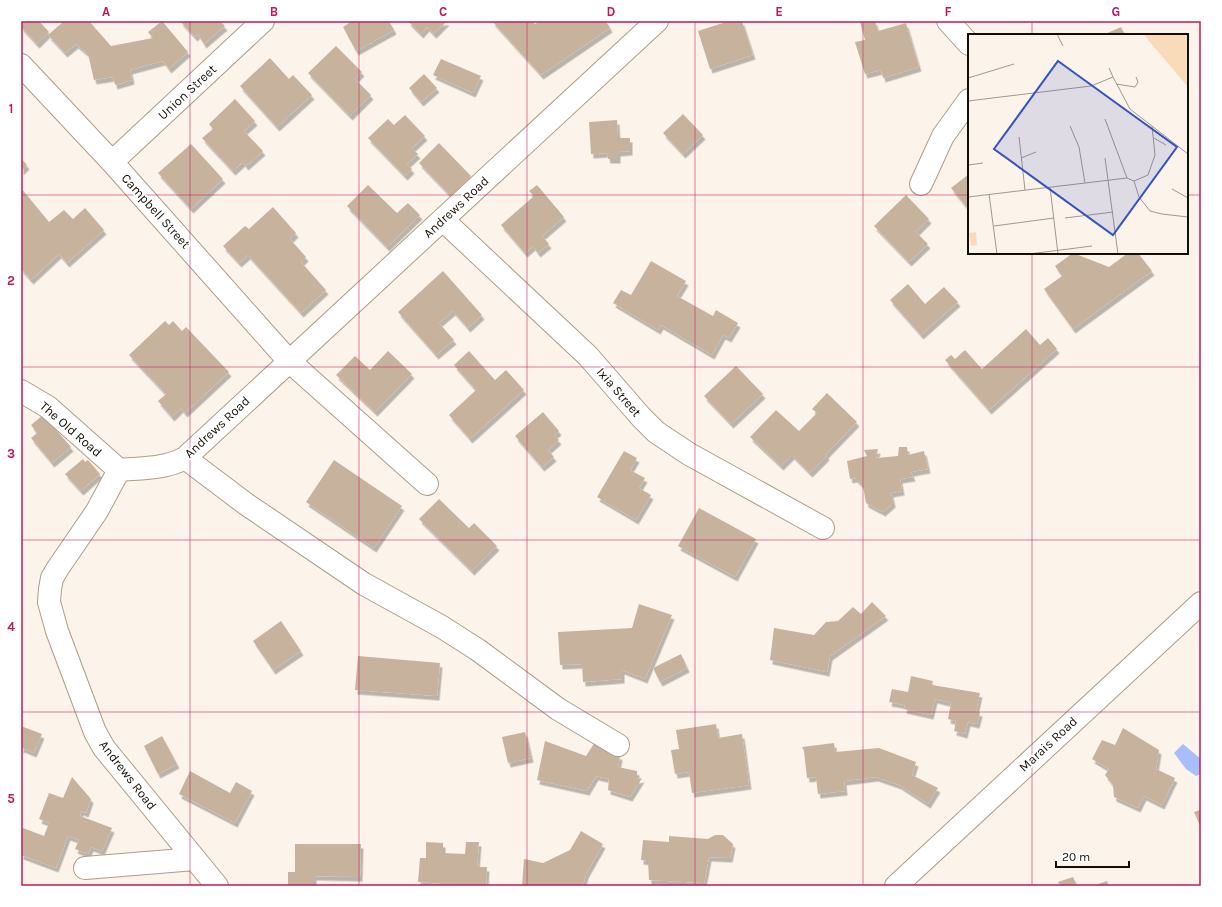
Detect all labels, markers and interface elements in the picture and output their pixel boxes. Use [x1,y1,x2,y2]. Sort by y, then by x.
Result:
text: A [102,4,110,19]
text: B [270,4,278,19]
text: C [439,4,447,19]
text: D [607,4,616,19]
text: E [775,4,783,19]
text: F [944,4,952,19]
text: G [1112,4,1120,19]
inset map [968,34,1188,254]
street label: Union Street [155,61,219,123]
text: 1 [9,101,13,116]
street label: Campbell Street [119,171,194,252]
street label: Andrews Road [420,173,492,241]
text: 2 [7,273,15,288]
street label: Ixia Street [594,364,644,420]
street label: Andrews Road [181,393,253,461]
street label: The Old Road [37,398,105,460]
text: 3 [7,446,15,461]
text: 4 [7,619,15,634]
street label: Marais Road [1016,713,1080,775]
street label: Andrews Road [96,737,160,813]
text: 5 [7,791,15,806]
scale bar [1056,843,1129,869]
text: 20 m [1062,850,1090,864]

